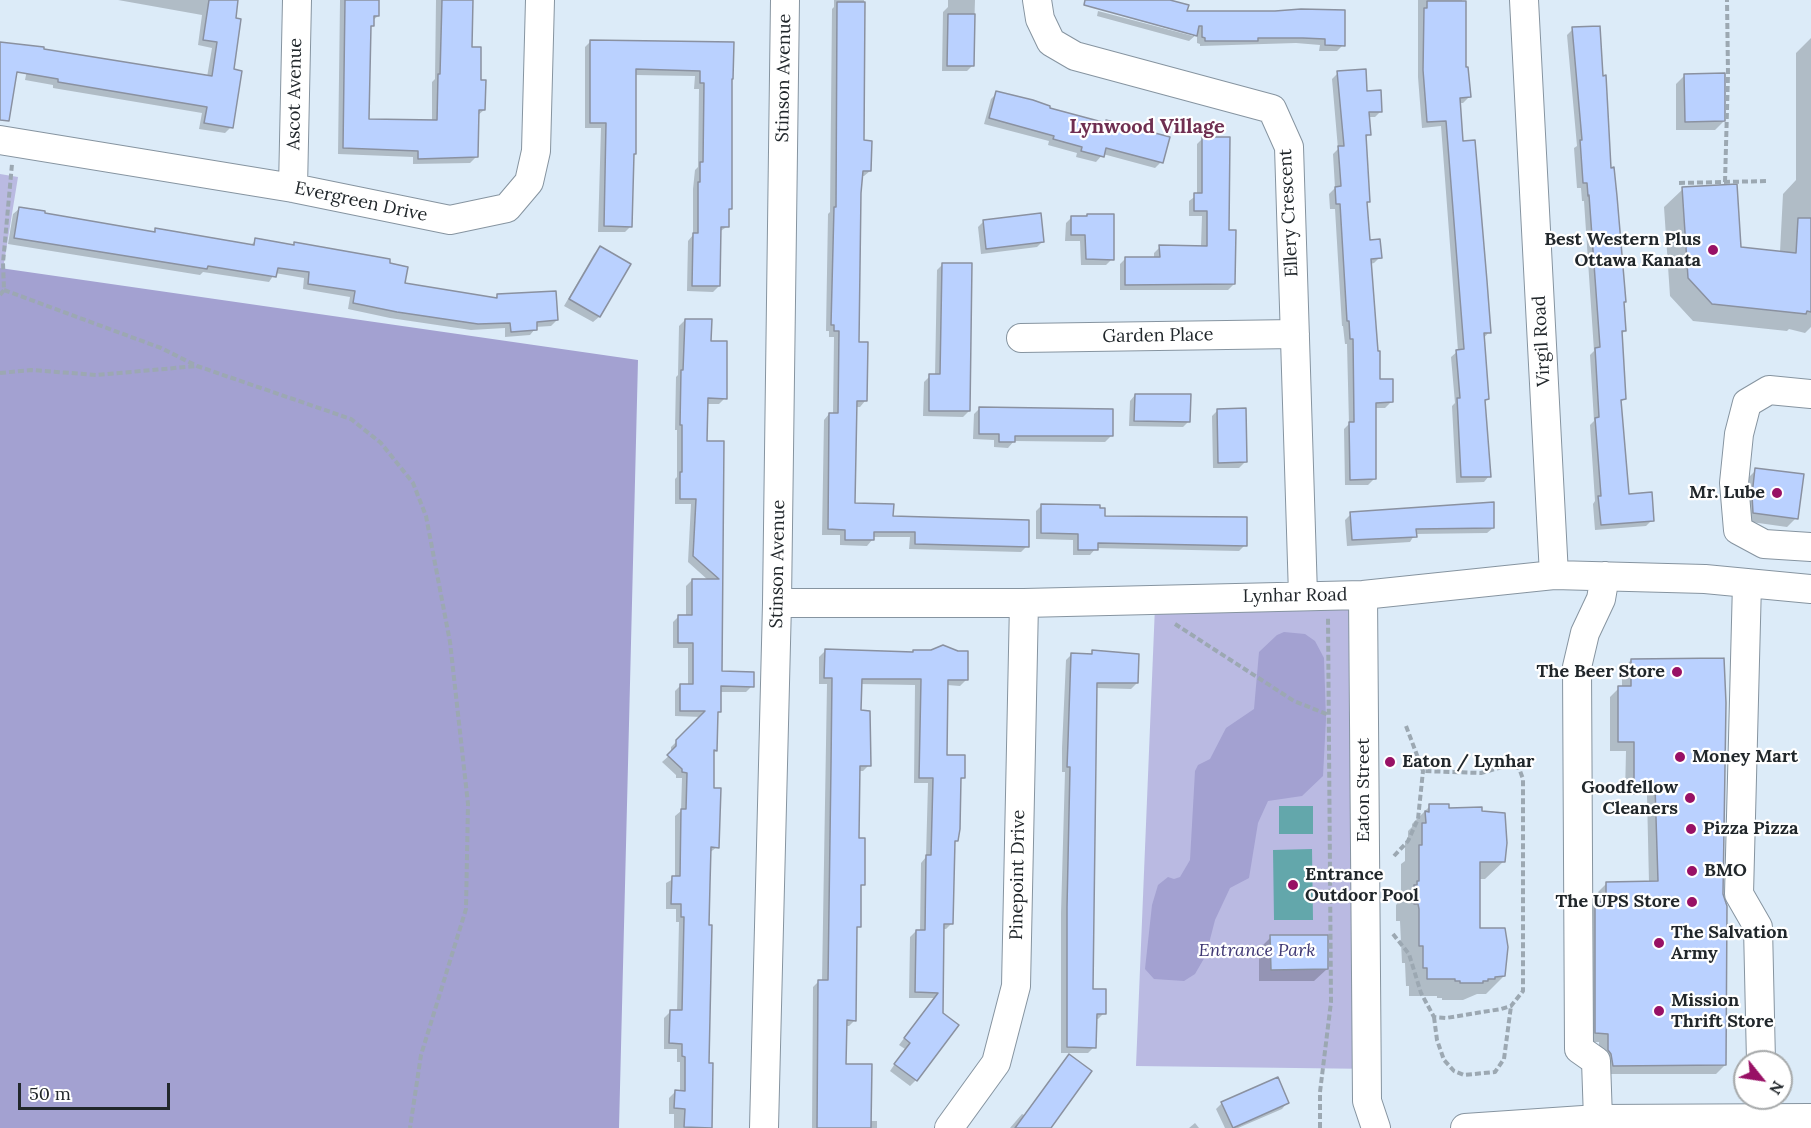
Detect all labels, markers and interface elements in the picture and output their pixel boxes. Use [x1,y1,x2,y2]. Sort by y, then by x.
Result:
street label: Stinson Avenue [772,13,796,143]
street label: Ascot Avenue [283,38,307,150]
district label: Lynwood Village [1069,115,1225,139]
street label: Ellery Crescent [1275,148,1303,278]
street label: Evergreen Drive [293,177,429,227]
place label: Best Western Plus Ottawa Kanata [1544,229,1701,272]
marker: Best Western Plus Ottawa Kanata [1706,243,1720,257]
street label: Virgil Road [1529,295,1555,387]
street label: Garden Place [1102,324,1214,348]
place label: Mr. Lube [1689,482,1765,504]
marker: Mr. Lube [1770,486,1784,500]
street label: Stinson Avenue [766,499,790,629]
street label: Lynhar Road [1242,584,1348,608]
place label: The Beer Store [1537,661,1665,683]
marker: The Beer Store [1670,665,1684,679]
street label: Eaton Street [1353,738,1375,842]
place label: Money Mart [1692,746,1798,768]
marker: Money Mart [1673,750,1687,764]
place label: Eaton / Lynhar [1402,751,1534,773]
marker: Eaton / Lynhar [1383,755,1397,769]
place label: Goodfellow Cleaners [1581,777,1678,820]
marker: Goodfellow Cleaners [1683,791,1697,805]
street label: Pinepoint Drive [1006,810,1030,940]
place label: Pizza Pizza [1703,818,1798,840]
marker: Pizza Pizza [1684,822,1698,836]
place label: BMO [1704,860,1747,882]
place label: Entrance Outdoor Pool [1305,864,1419,906]
marker: BMO [1685,864,1699,878]
marker: Entrance Outdoor Pool [1286,878,1300,892]
place label: The UPS Store [1556,891,1680,913]
marker: The UPS Store [1685,895,1699,909]
place label: The Salvation Army [1671,922,1788,964]
marker: The Salvation Army [1652,936,1666,950]
park label: Entrance Park [1198,940,1316,962]
place label: Mission Thrift Store [1671,990,1774,1032]
marker: Mission Thrift Store [1652,1004,1666,1018]
north arrow [1733,1050,1793,1110]
scale bar [21,1071,172,1109]
text: N [1765,1078,1789,1098]
text: 50 m [29,1082,71,1105]

